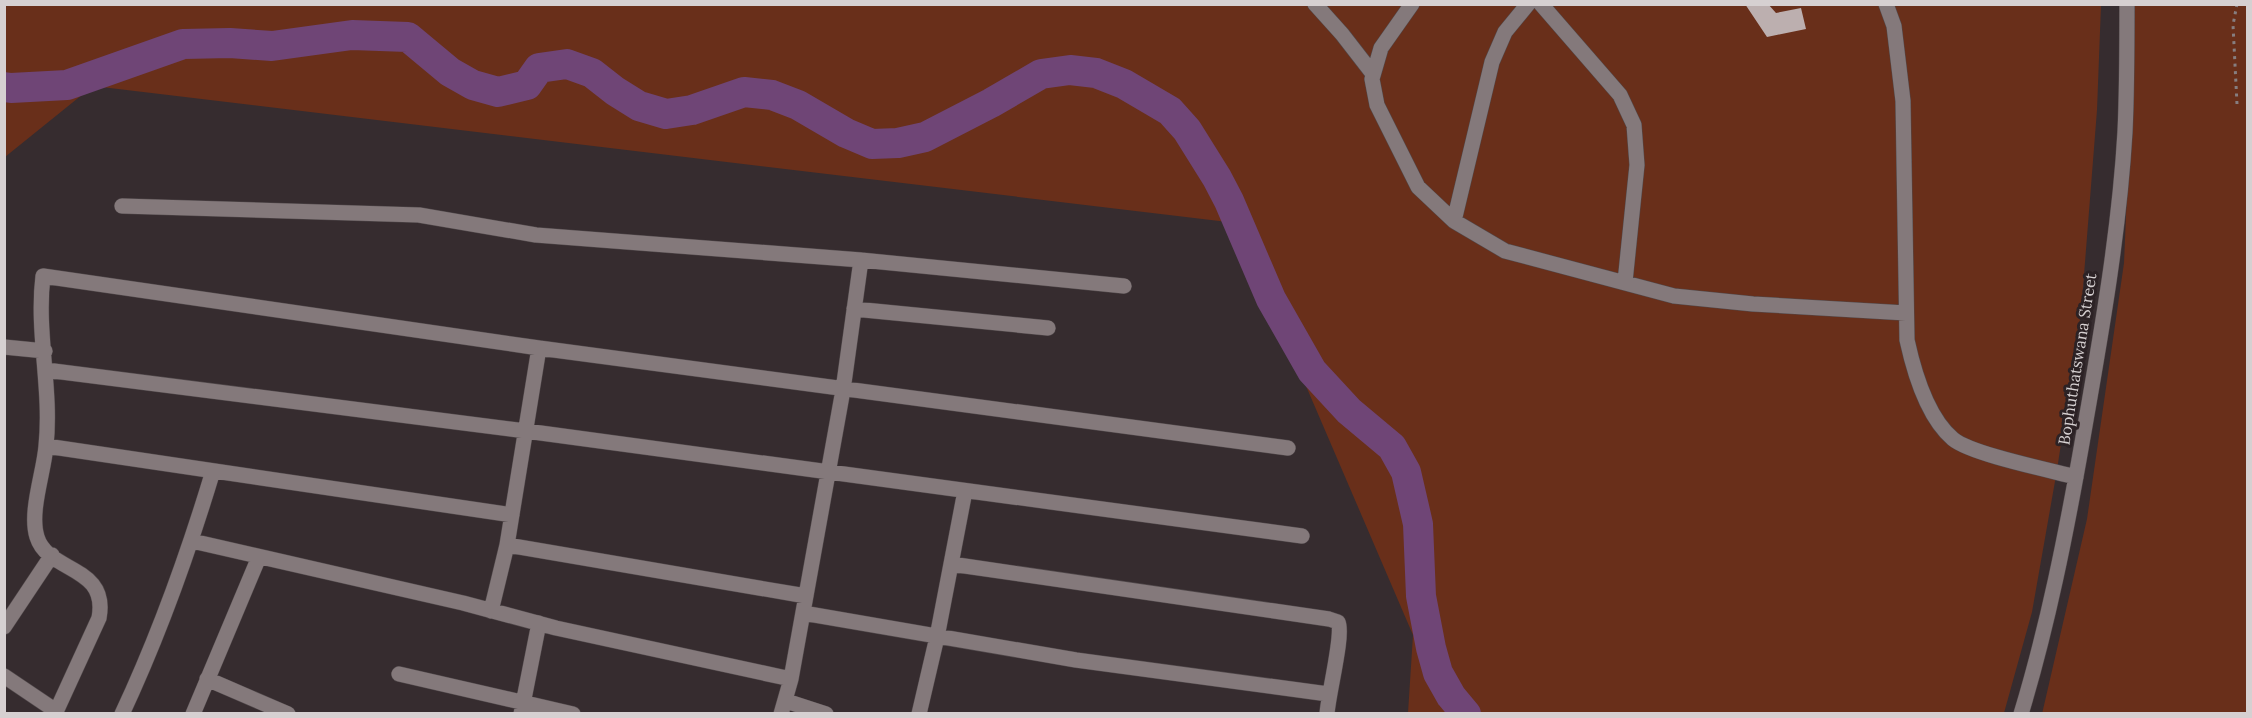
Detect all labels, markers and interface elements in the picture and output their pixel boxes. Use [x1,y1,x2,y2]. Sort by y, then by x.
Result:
street label: Bophuthatswana Street [2054,271,2101,446]

